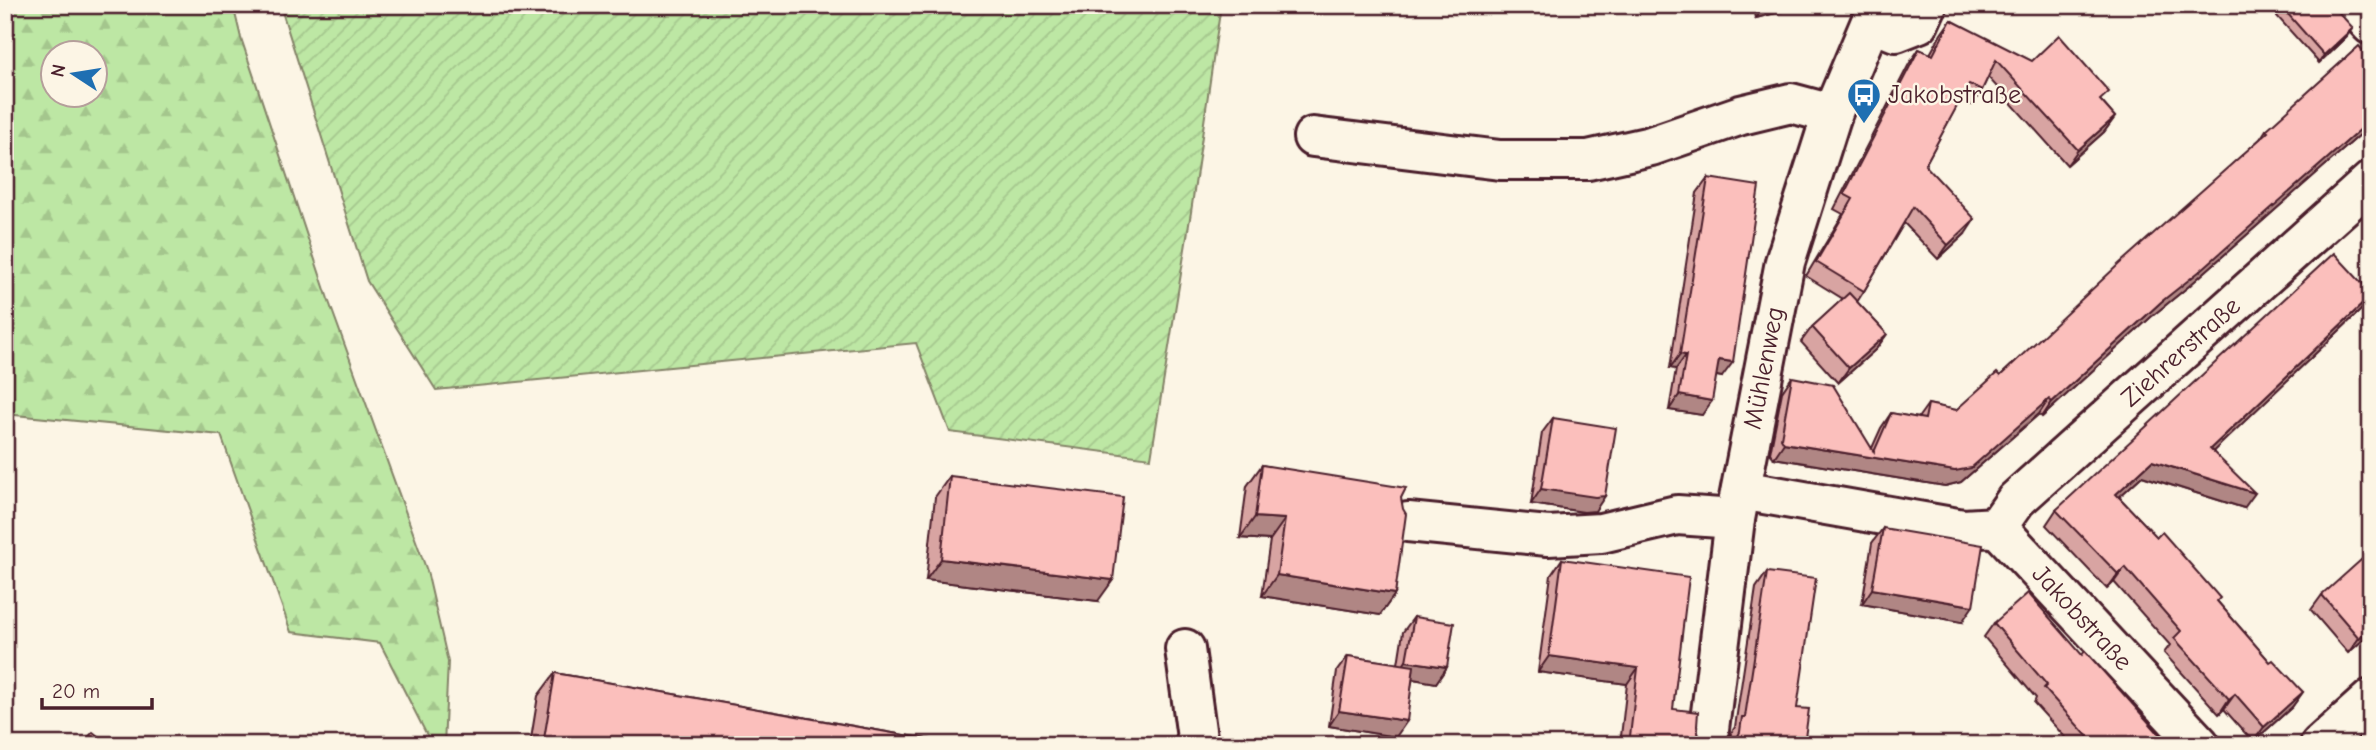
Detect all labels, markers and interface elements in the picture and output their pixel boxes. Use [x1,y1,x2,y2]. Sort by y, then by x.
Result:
north arrow [38,38,108,108]
text: N [46,62,70,79]
bus stop icon: Jakobstraße [1845,76,1883,125]
place label: Jakobstraße [1888,80,2021,110]
street label: Ziehrerstraße [2115,291,2247,413]
street label: Mühlenweg [1737,304,1791,432]
street label: Jakobstraße [2026,559,2138,677]
scale bar [42,666,152,710]
text: 20 m [52,679,100,703]

